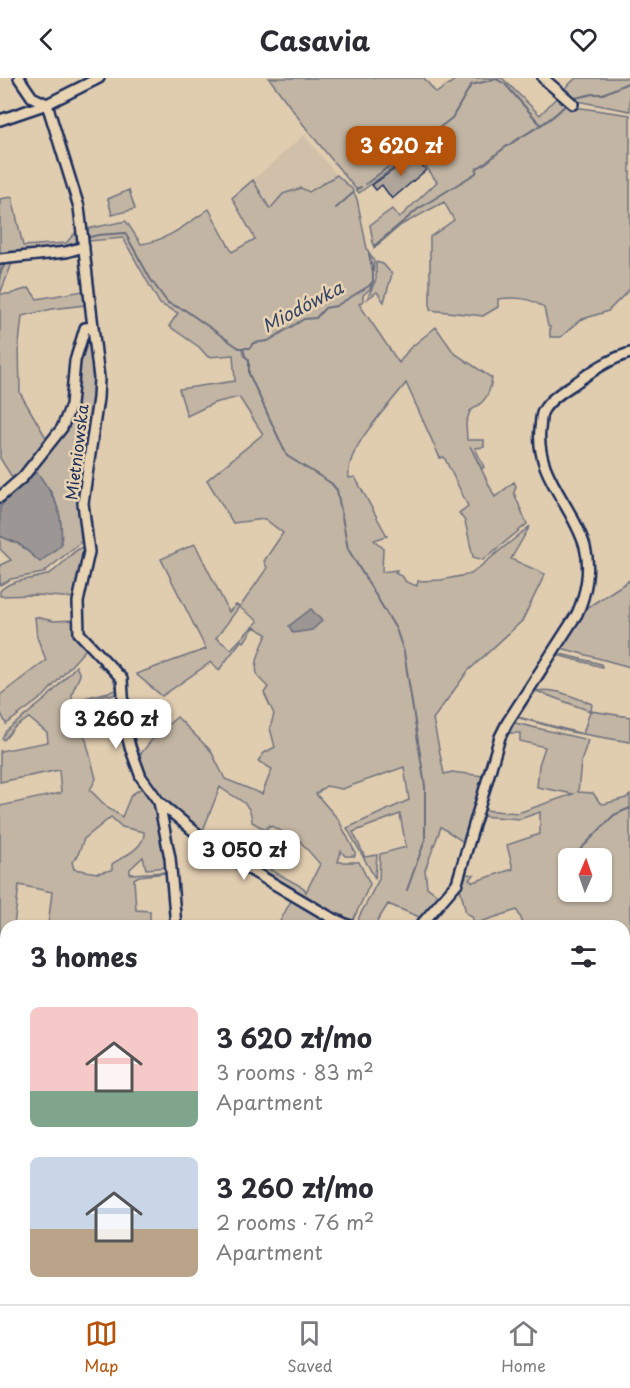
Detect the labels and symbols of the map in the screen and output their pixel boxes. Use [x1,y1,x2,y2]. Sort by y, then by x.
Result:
pin: 3 620 zł [339,126,463,177]
water label: Miodówka [257,273,348,339]
street label: Mietniowska [58,403,94,501]
pin: 3 260 zł [54,699,178,750]
pin: 3 050 zł [182,830,306,881]
north arrow [558,848,612,902]

